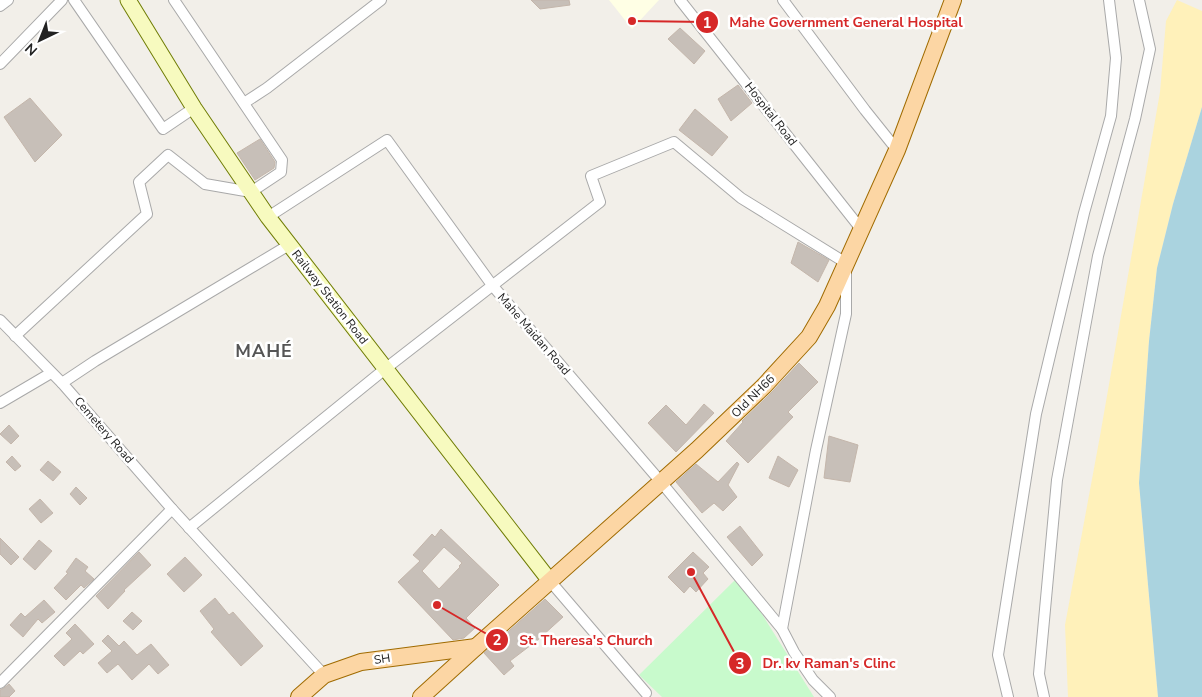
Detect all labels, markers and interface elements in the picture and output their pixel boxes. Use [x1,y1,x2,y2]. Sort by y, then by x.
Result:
callout: Mahe Government General Hospital [694,8,973,37]
text: 1 [702,13,712,33]
text: Mahe Government General Hospital [729,13,963,32]
north arrow [15,15,65,65]
text: N [21,39,42,60]
street label: Hospital Road [741,79,801,149]
street label: Railway Station Road [288,247,372,347]
street label: Mahe Maidan Road [494,290,574,378]
district label: MAHÉ [235,339,293,363]
street label: Old NH66 [728,371,778,421]
street label: Cemetery Road [71,393,137,467]
callout: St. Theresa's Church [484,626,663,655]
text: 2 [492,630,502,650]
text: St. Theresa's Church [519,631,653,650]
callout: Dr. kv Raman's Clinc [728,649,906,678]
street label: SH [373,650,391,668]
text: 3 [735,654,745,674]
text: Dr. kv Raman's Clinc [762,654,896,673]

